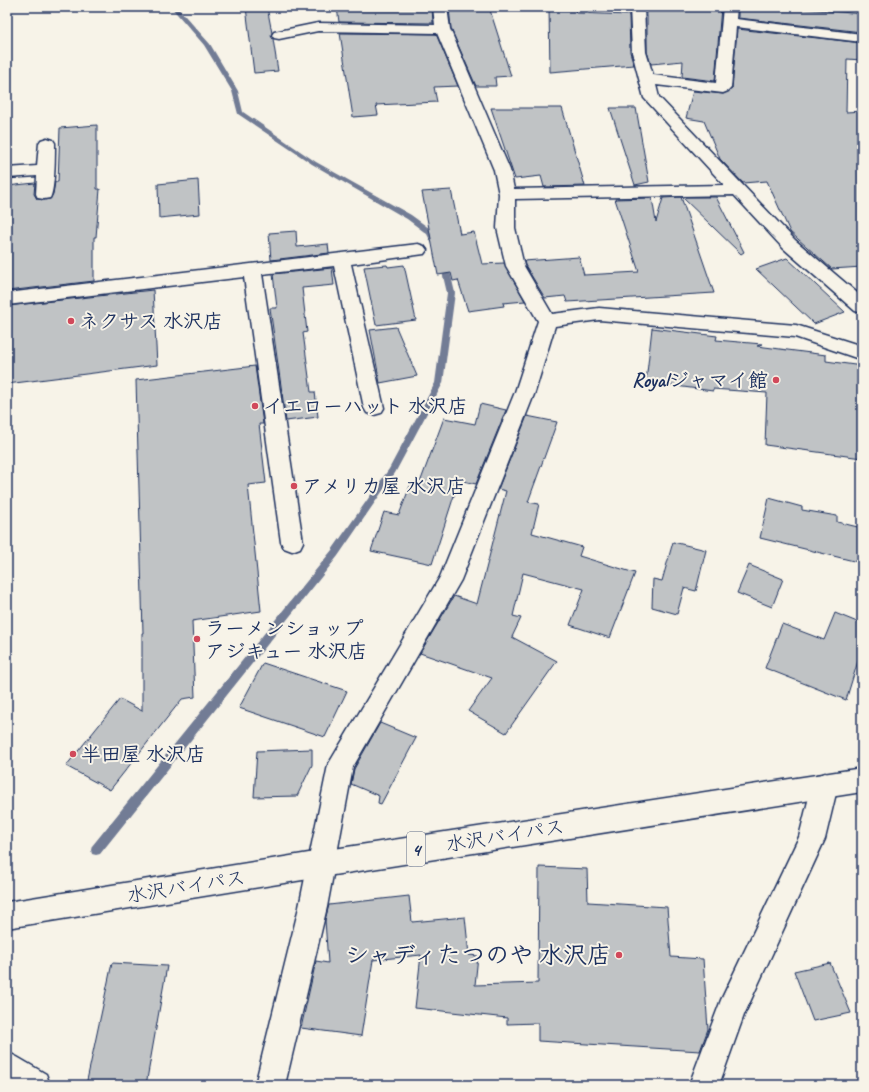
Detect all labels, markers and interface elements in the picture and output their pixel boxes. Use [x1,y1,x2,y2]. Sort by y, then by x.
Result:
place label: ネクサス 水沢店 [79,309,223,334]
marker: ネクサス 水沢店 [66,316,76,326]
place label: Royalジャマイ館 [632,368,768,393]
marker: Royalジャマイ館 [771,375,781,385]
place label: イエローハット 水沢店 [263,394,468,419]
marker: イエローハット 水沢店 [250,401,260,411]
place label: アメリカ屋 水沢店 [302,474,466,499]
marker: アメリカ屋 水沢店 [289,481,299,491]
place label: ラーメンショップ アジキュー 水沢店 [205,616,367,664]
marker: ラーメンショップ アジキュー 水沢店 [192,634,202,644]
place label: 半田屋 水沢店 [81,742,206,767]
marker: 半田屋 水沢店 [68,749,78,759]
street label: 水沢バイパス [444,814,566,857]
road number: 4 [407,832,425,866]
street label: 水沢バイパス [125,865,247,908]
place label: シャディたつのや 水沢店 [345,940,611,970]
marker: シャディたつのや 水沢店 [614,950,624,960]

